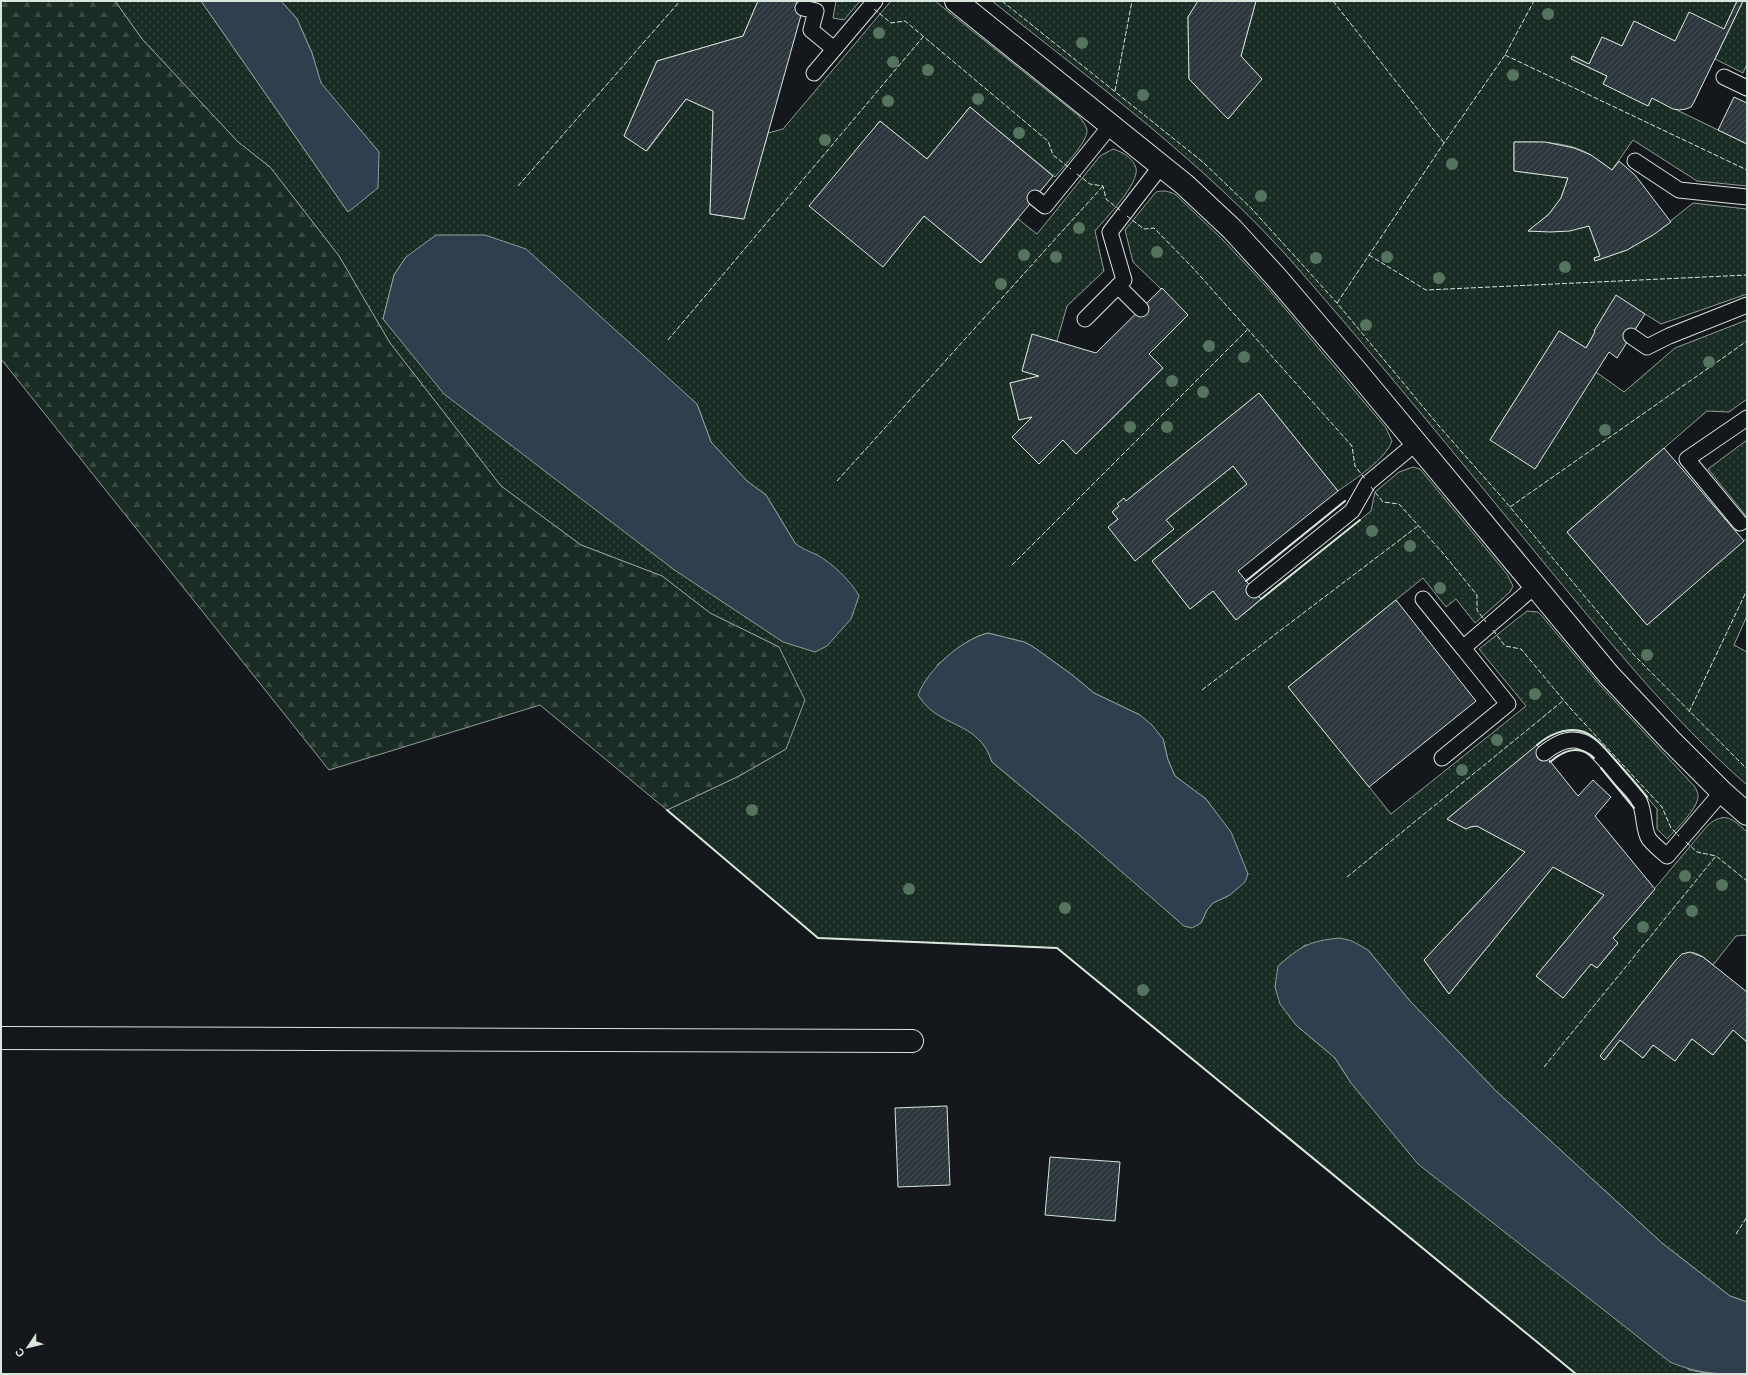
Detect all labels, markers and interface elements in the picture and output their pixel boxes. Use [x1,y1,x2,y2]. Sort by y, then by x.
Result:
north arrow [8,1327,48,1367]
text: С [12,1345,28,1360]

